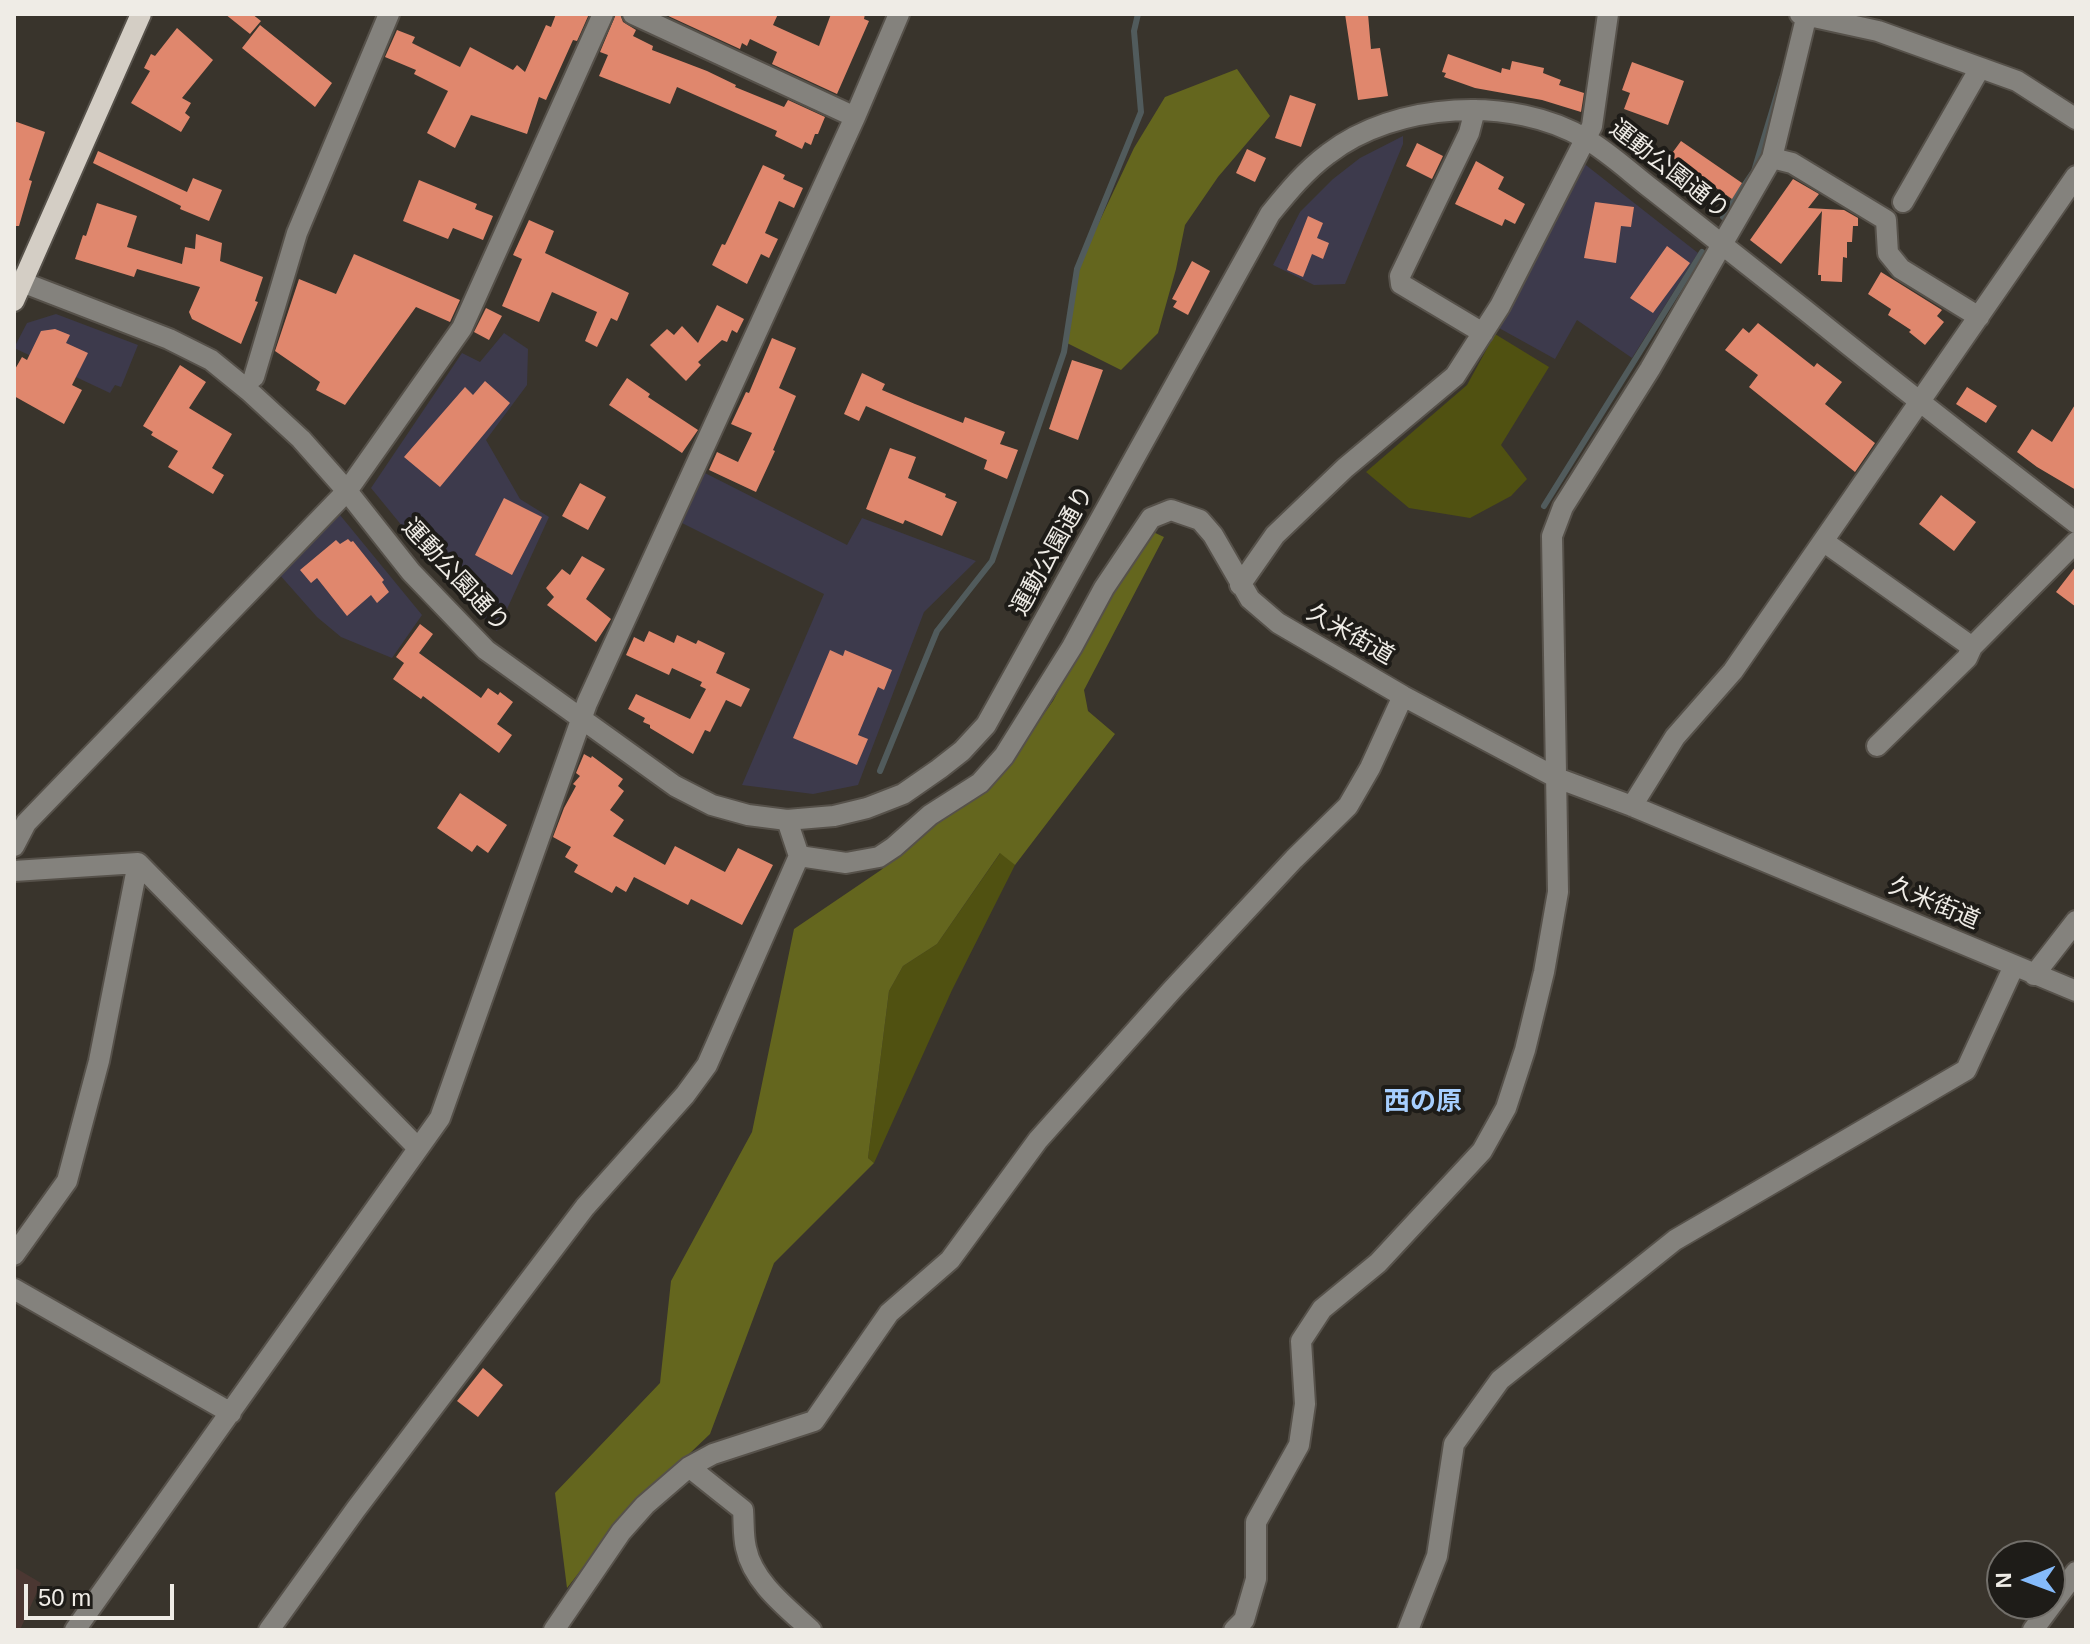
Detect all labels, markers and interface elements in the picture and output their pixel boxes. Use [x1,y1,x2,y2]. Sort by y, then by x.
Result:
street label: 運動公園通り [1603,114,1735,226]
street label: 運動公園通り [1005,481,1101,621]
street label: 運動公園通り [395,514,515,638]
street label: 久米街道 [1301,599,1399,671]
street label: 久米街道 [1884,872,1984,936]
district label: 西の原 [1384,1087,1462,1119]
north arrow [1986,1540,2066,1620]
scale bar [28,1568,178,1618]
text: N [1991,1572,2016,1589]
text: 50 m [38,1584,91,1611]

